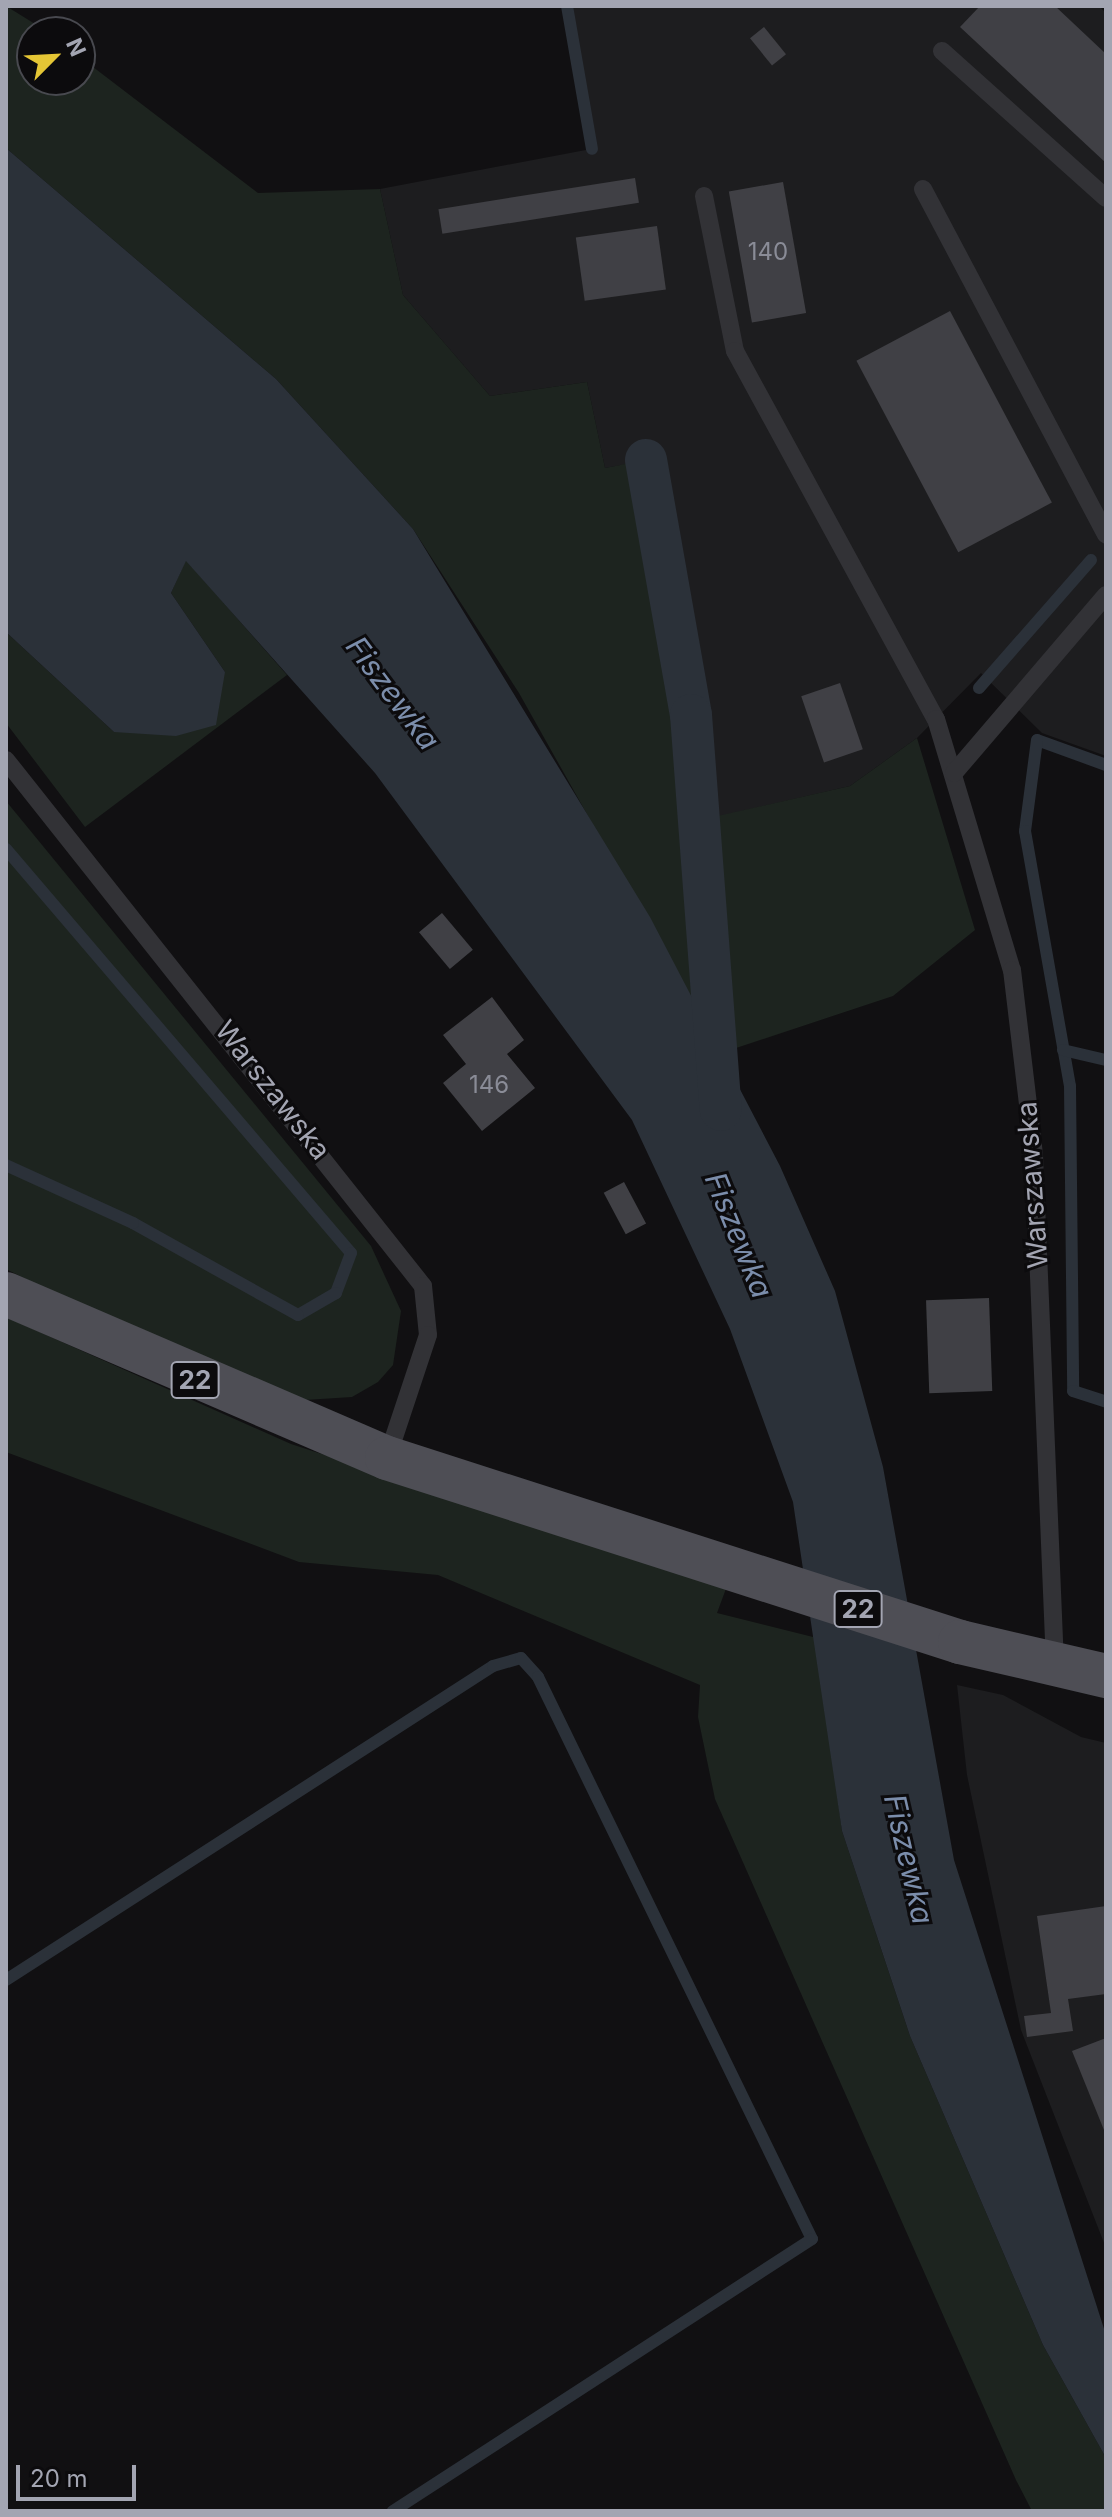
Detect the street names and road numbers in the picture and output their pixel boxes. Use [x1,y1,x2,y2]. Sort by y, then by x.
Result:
street label: Warszawska [208,1014,338,1166]
street label: Warszawska [1009,1100,1055,1270]
road number: 22 [169,1358,221,1402]
road number: 22 [832,1587,884,1631]

